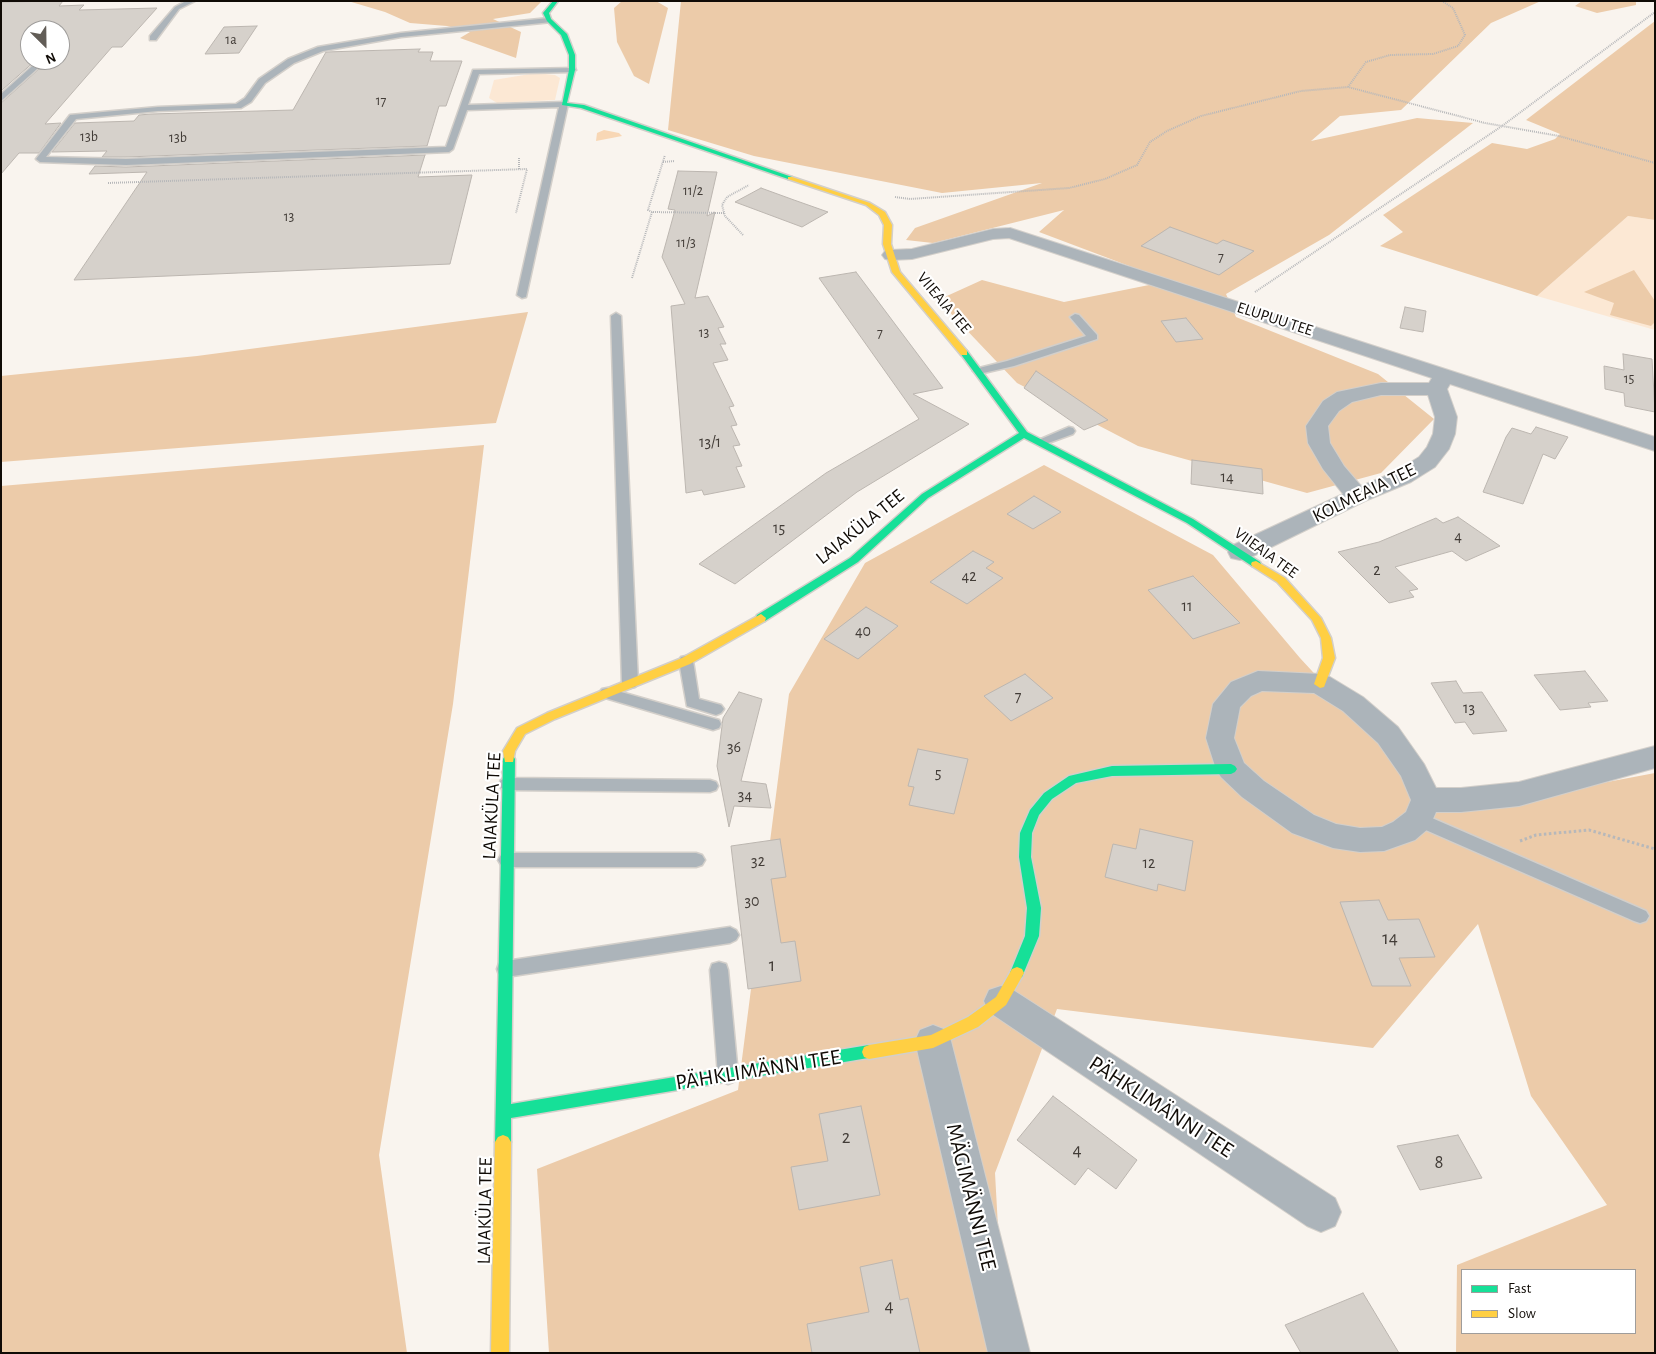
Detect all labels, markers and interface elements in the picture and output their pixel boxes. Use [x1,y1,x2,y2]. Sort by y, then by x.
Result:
north arrow [20,20,70,70]
house number: 1a [225,32,237,48]
text: N [43,50,58,66]
house number: 17 [376,93,386,109]
house number: 13b [80,129,98,145]
house number: 13b [169,130,187,146]
house number: 11/2 [683,183,703,199]
house number: 13 [284,209,294,225]
house number: 11/3 [676,235,696,251]
house number: 7 [1218,249,1224,265]
street label: VIIEAIA TEE [913,268,975,338]
street label: ELUPUU TEE [1235,298,1315,340]
house number: 13 [699,325,709,341]
house number: 7 [877,325,883,341]
house number: 15 [1624,371,1634,387]
house number: 13/1 [699,432,721,452]
street label: KOLMEAIA TEE [1309,458,1419,528]
house number: 14 [1220,467,1234,487]
street label: LAIAKÜLA TEE [811,485,909,569]
house number: 15 [773,518,785,538]
street label: VIIEAIA TEE [1230,523,1302,583]
house number: 4 [1454,526,1462,546]
house number: 2 [1373,560,1381,580]
house number: 42 [962,566,976,586]
house number: 11 [1181,596,1193,616]
house number: 40 [855,621,871,641]
house number: 7 [1015,687,1021,707]
house number: 13 [1463,698,1475,718]
house number: 36 [727,737,741,757]
street label: LAIAKÜLA TEE [478,752,506,860]
house number: 5 [935,763,941,783]
house number: 34 [738,785,752,805]
house number: 32 [751,851,765,871]
house number: 12 [1143,853,1155,873]
house number: 30 [744,891,760,911]
house number: 14 [1382,927,1398,949]
house number: 1 [769,954,775,976]
street label: PÄHKLIMÄNNI TEE [674,1044,842,1096]
street label: PÄHKLIMÄNNI TEE [1084,1050,1238,1164]
street label: MÄGIMÄNNI TEE [940,1121,1002,1273]
house number: 2 [842,1126,850,1148]
house number: 4 [1072,1139,1082,1161]
house number: 8 [1434,1151,1444,1173]
street label: LAIAKÜLA TEE [473,1157,497,1265]
legend [1461,1269,1636,1334]
text: Fast [1508,1281,1531,1296]
house number: 4 [884,1295,894,1317]
text: Slow [1508,1306,1536,1321]

